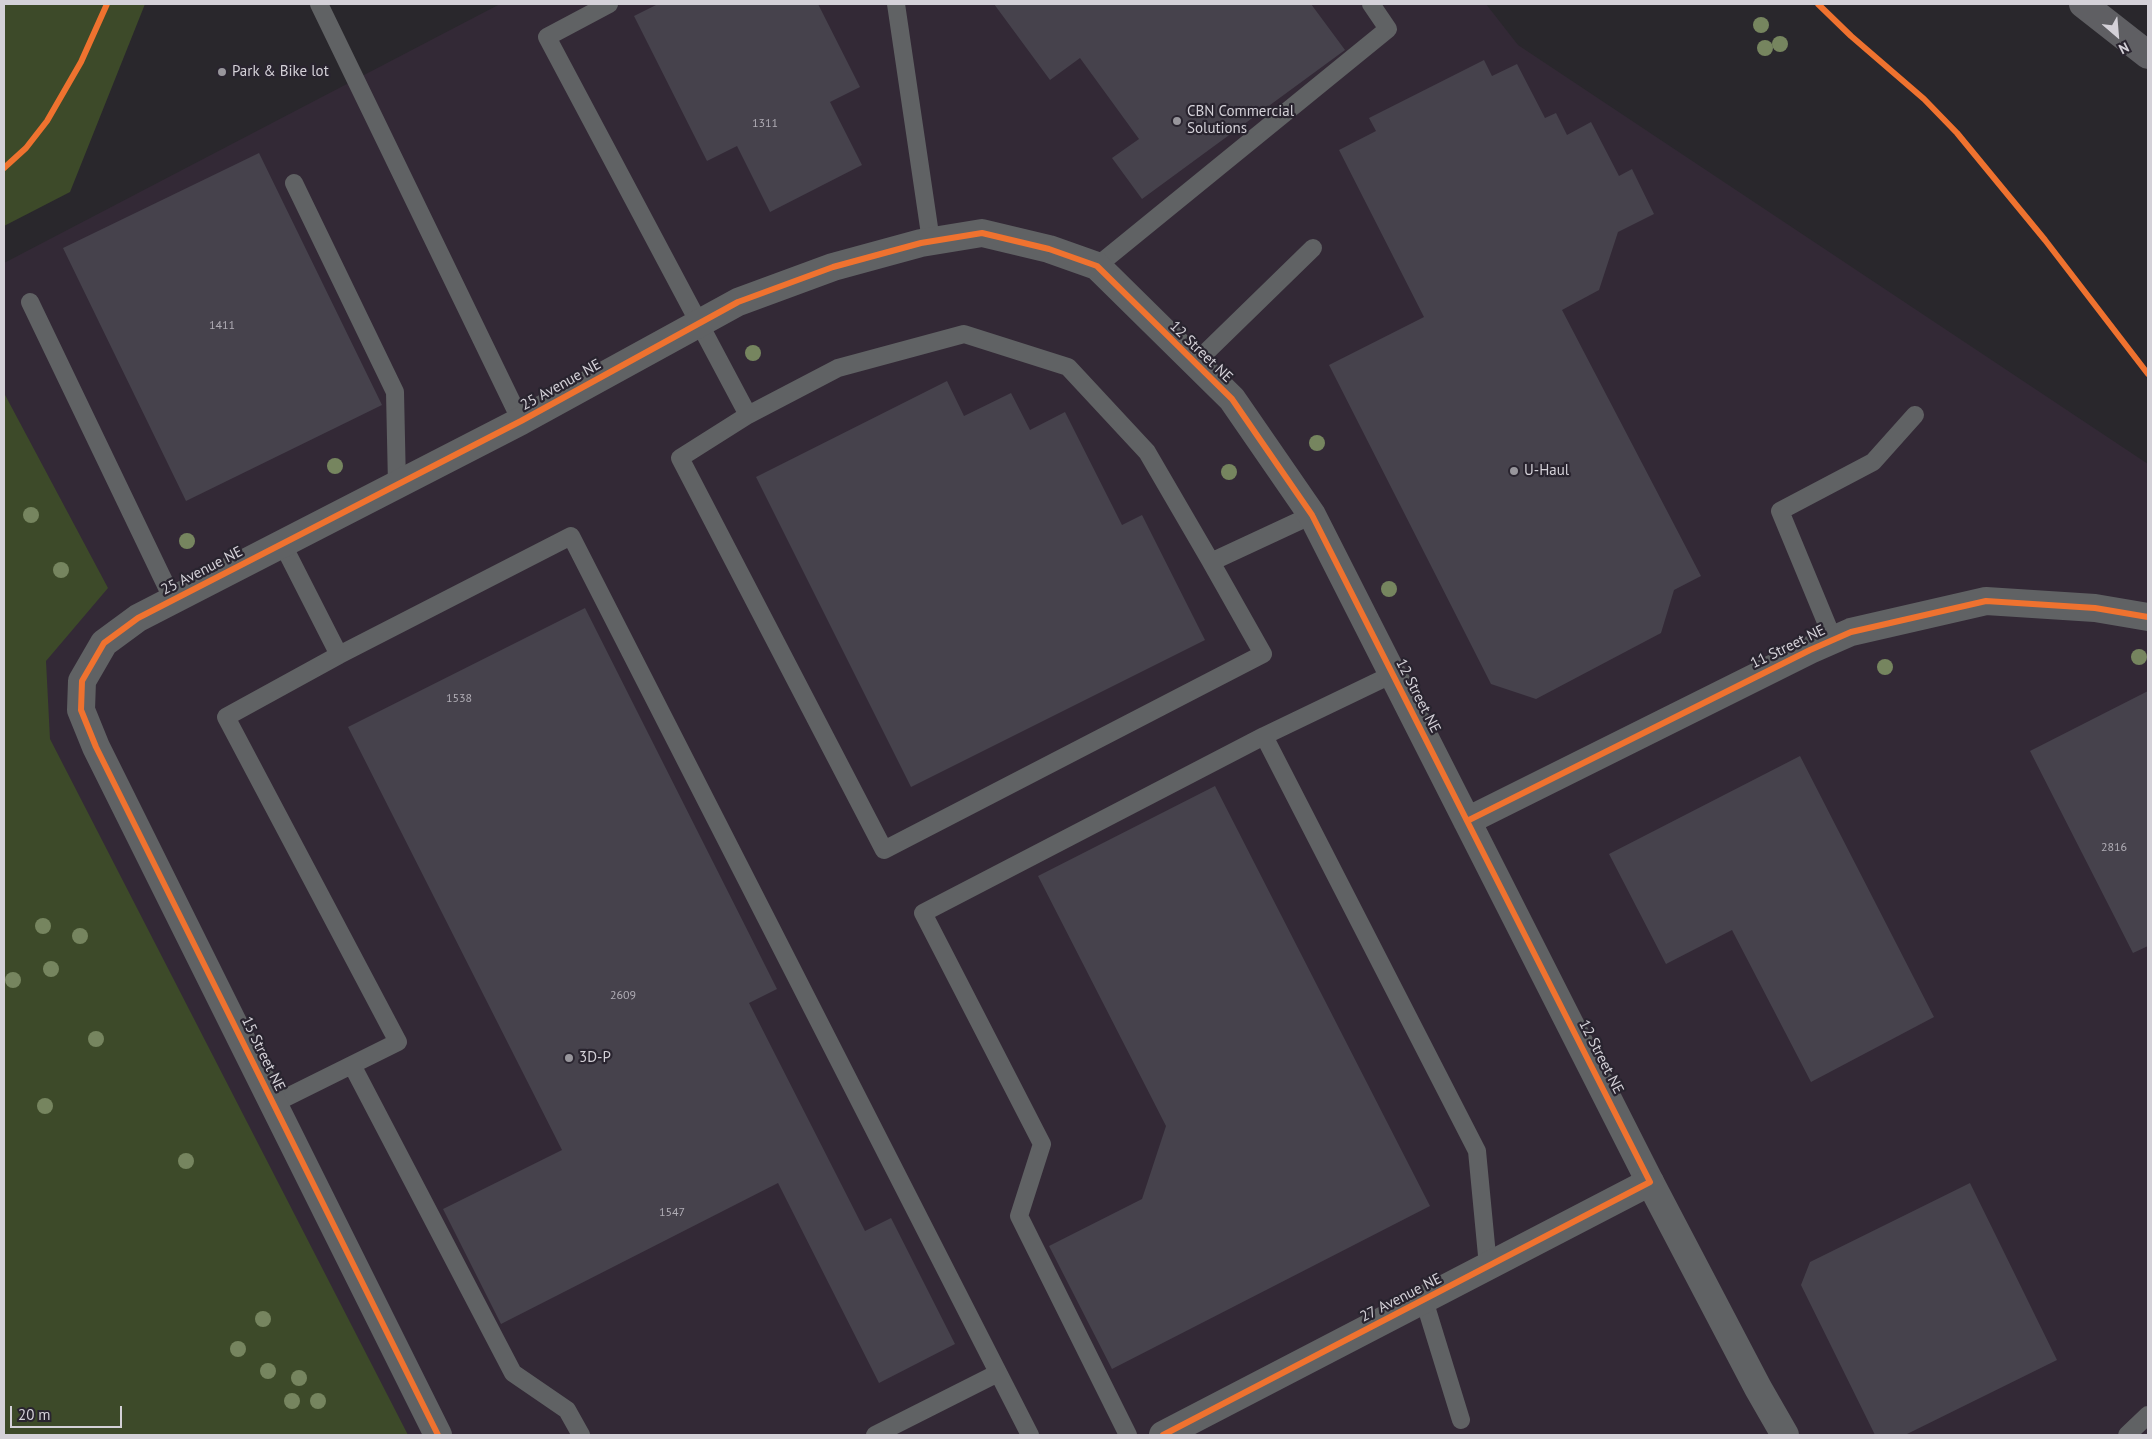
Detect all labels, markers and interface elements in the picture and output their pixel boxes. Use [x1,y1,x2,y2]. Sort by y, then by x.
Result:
north arrow [2092,10,2142,60]
text: N [2116,38,2132,58]
place label: Park & Bike lot [232,63,329,81]
marker: Park & Bike lot [216,66,228,78]
place label: CBN Commercial Solutions [1187,103,1294,138]
marker: CBN Commercial Solutions [1171,115,1183,127]
house number: 1311 [752,117,778,131]
street label: 12 Street NE [1166,317,1236,387]
house number: 1411 [209,319,235,333]
street label: 25 Avenue NE [518,355,604,415]
place label: U-Haul [1524,462,1569,480]
marker: U-Haul [1508,465,1520,477]
street label: 25 Avenue NE [158,543,246,599]
street label: 11 Street NE [1748,621,1828,673]
street label: 12 Street NE [1392,656,1444,736]
house number: 1538 [446,692,472,706]
house number: 2816 [2101,841,2127,855]
house number: 2609 [610,989,636,1003]
street label: 15 Street NE [237,1014,289,1094]
street label: 12 Street NE [1575,1017,1627,1097]
place label: 3D-P [579,1049,611,1067]
marker: 3D-P [563,1052,575,1064]
house number: 1547 [659,1206,685,1220]
street label: 27 Avenue NE [1357,1270,1445,1326]
scale bar [12,1396,125,1428]
text: 20 m [18,1405,51,1424]

